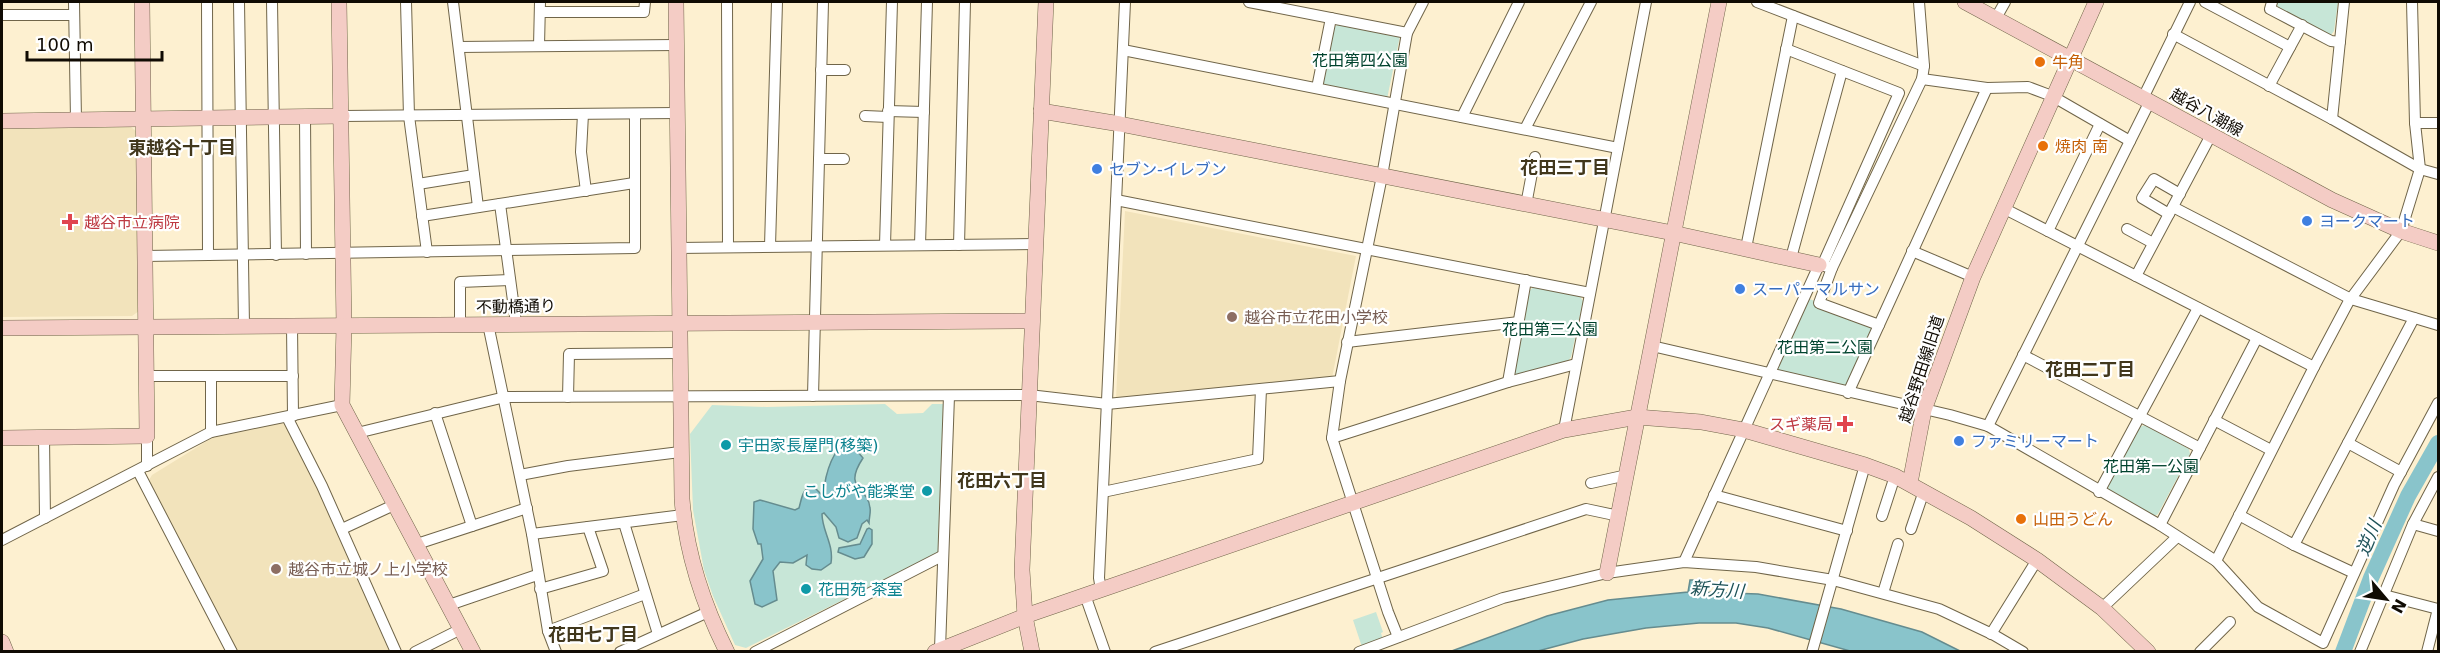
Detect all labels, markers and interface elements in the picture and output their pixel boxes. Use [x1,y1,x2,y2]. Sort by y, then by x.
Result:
scale bar [27,24,162,62]
text: 100 m [36,34,94,55]
park label: 花田第四公園 [1312,51,1408,70]
place label: 牛角 [2052,53,2084,72]
marker: 牛角 [2033,55,2047,69]
street label: 越谷八潮線 [2167,85,2246,140]
district label: 東越谷十丁目 [128,137,236,158]
place label: 焼肉 南 [2055,137,2108,156]
marker: 焼肉 南 [2036,139,2050,153]
district label: 花田三丁目 [1520,157,1610,178]
place label: セブン-イレブン [1109,160,1227,179]
marker: セブン-イレブン [1090,162,1104,176]
place label: ヨークマート [2319,212,2415,231]
marker: 越谷市立病院 [61,213,79,231]
place label: 越谷市立病院 [84,213,180,232]
marker: ヨークマート [2300,214,2314,228]
place label: スーパーマルサン [1752,280,1880,299]
marker: スーパーマルサン [1733,282,1747,296]
street label: 不動橋通り [476,296,556,317]
place label: 越谷市立花田小学校 [1244,308,1388,327]
marker: 越谷市立花田小学校 [1225,310,1239,324]
street label: 越谷野田線旧道 [1895,313,1948,425]
park label: 花田第三公園 [1502,320,1598,339]
park label: 花田第二公園 [1777,338,1873,357]
district label: 花田二丁目 [2045,359,2135,380]
place label: スギ薬局 [1769,415,1833,434]
marker: スギ薬局 [1838,417,1852,431]
place label: ファミリーマート [1971,432,2099,451]
marker: ファミリーマート [1952,434,1966,448]
place label: 宇田家長屋門(移築) [738,436,879,455]
marker: 宇田家長屋門(移築) [719,438,733,452]
park label: 花田第一公園 [2103,457,2199,476]
district label: 花田六丁目 [957,470,1047,491]
place label: こしがや能楽堂 [803,482,915,501]
marker: こしがや能楽堂 [920,484,934,498]
place label: 山田うどん [2033,510,2113,529]
marker: 山田うどん [2014,512,2028,526]
water label: 逆川 [2352,515,2386,558]
place label: 越谷市立城ノ上小学校 [288,560,448,579]
marker: 越谷市立城ノ上小学校 [269,562,283,576]
north arrow [2356,569,2416,629]
water label: 新方川 [1689,577,1747,602]
place label: 花田苑 茶室 [818,580,903,599]
marker: 花田苑 茶室 [799,582,813,596]
text: N [2387,596,2410,616]
district label: 花田七丁目 [548,624,638,645]

